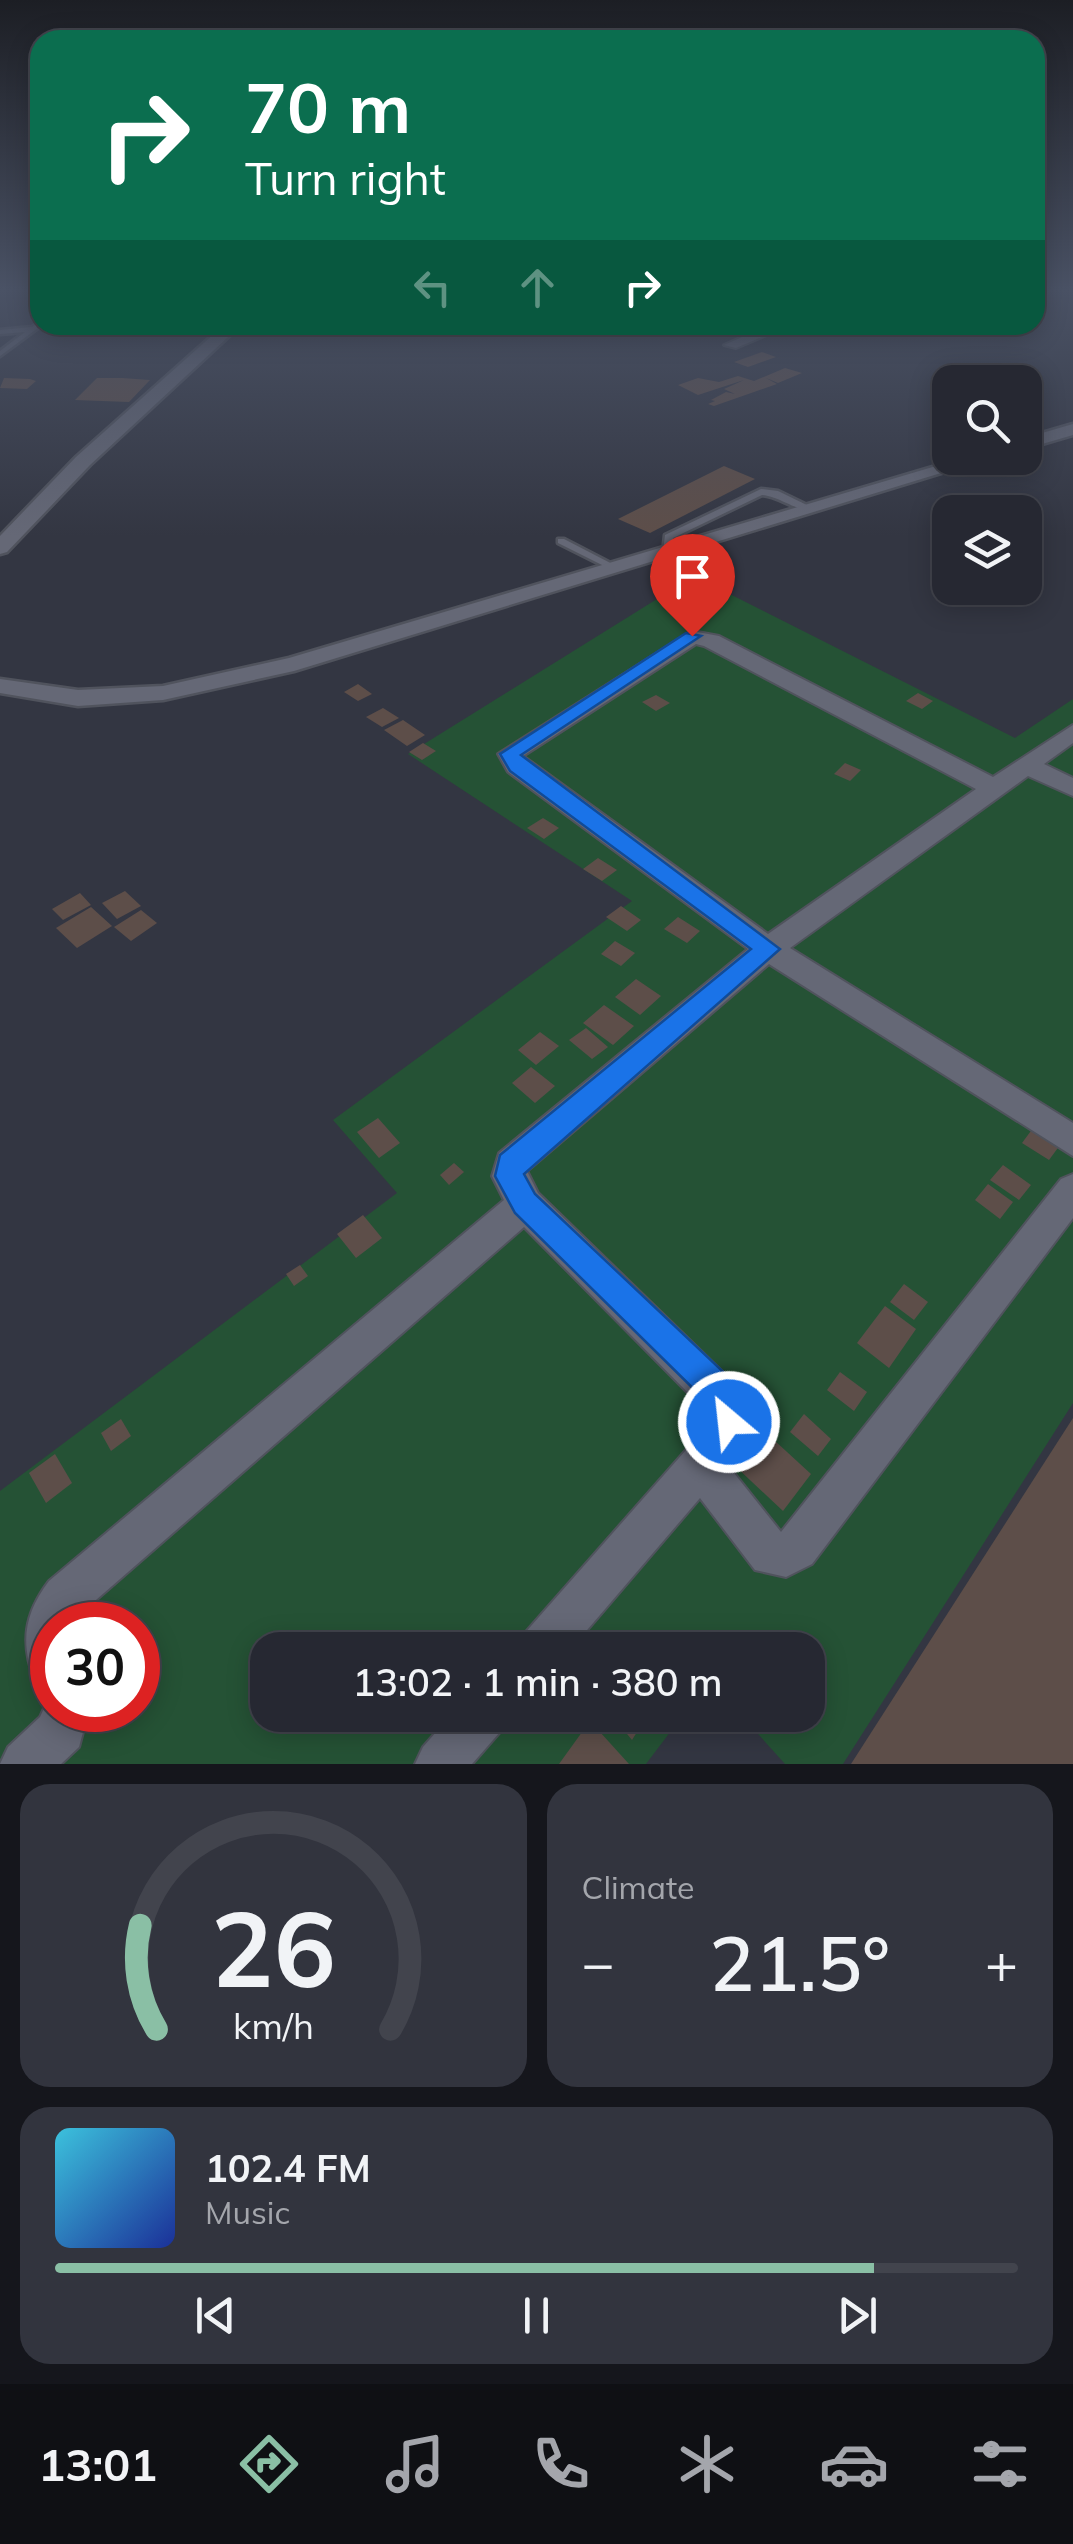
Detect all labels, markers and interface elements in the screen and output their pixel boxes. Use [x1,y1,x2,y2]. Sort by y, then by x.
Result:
text: 70 m [245,63,411,151]
icon: right [80,70,210,200]
text: Turn right [245,150,446,206]
icon: left [405,260,460,315]
icon: ahead [510,260,565,315]
icon: right [615,260,670,315]
map controls [932,365,1042,605]
button: search [932,365,1042,475]
button: layers [932,495,1042,605]
pin [650,534,735,637]
icon: arrive [665,549,720,604]
position arrow [677,1370,781,1474]
speed limit sign: 30 [30,1602,160,1732]
text: 13:02 · 1 min · 380 m [352,1658,723,1706]
text: Climate [582,1867,694,1907]
text: 26 [211,1882,336,2013]
text: 21.5° [709,1916,890,2010]
text: − [582,1928,615,1997]
text: + [985,1928,1018,1997]
text: km/h [233,2003,314,2048]
text: 102.4 FM [205,2144,371,2192]
text: Music [205,2192,290,2232]
icon: previous [188,2288,243,2343]
icon: pause [509,2288,564,2343]
icon: next [830,2288,885,2343]
icon: directions [234,2429,304,2499]
icon: music [380,2429,450,2499]
icon: phone [526,2429,596,2499]
icon: climate [672,2429,742,2499]
icon: car [819,2429,889,2499]
icon: filters [965,2429,1035,2499]
text: 13:01 [38,2436,157,2492]

